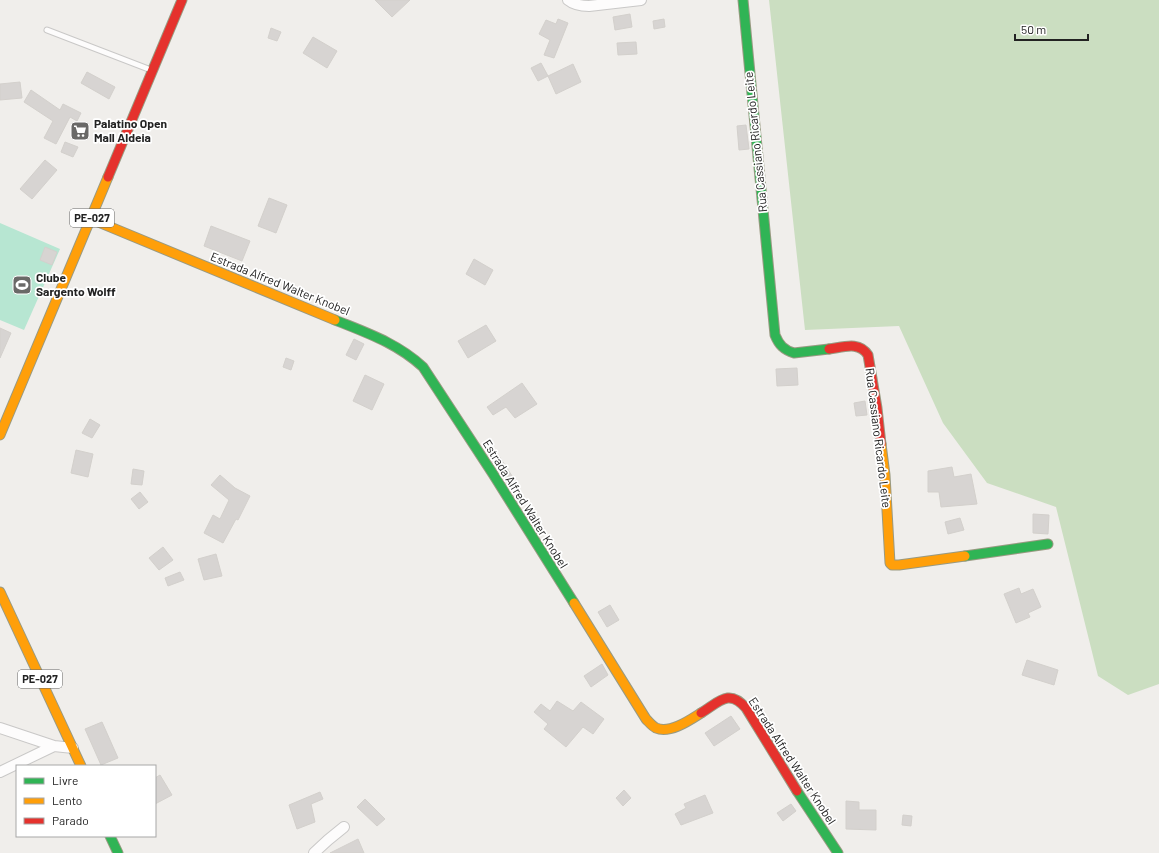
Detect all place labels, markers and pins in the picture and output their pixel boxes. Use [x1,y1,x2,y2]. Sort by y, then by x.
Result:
place label: Palatino Open Mall Aldeia [94,116,167,144]
supermarket icon: Palatino Open Mall Aldeia [69,120,91,142]
place label: Clube Sargento Wolff [36,270,116,298]
sports icon: Clube Sargento Wolff [11,274,33,296]

